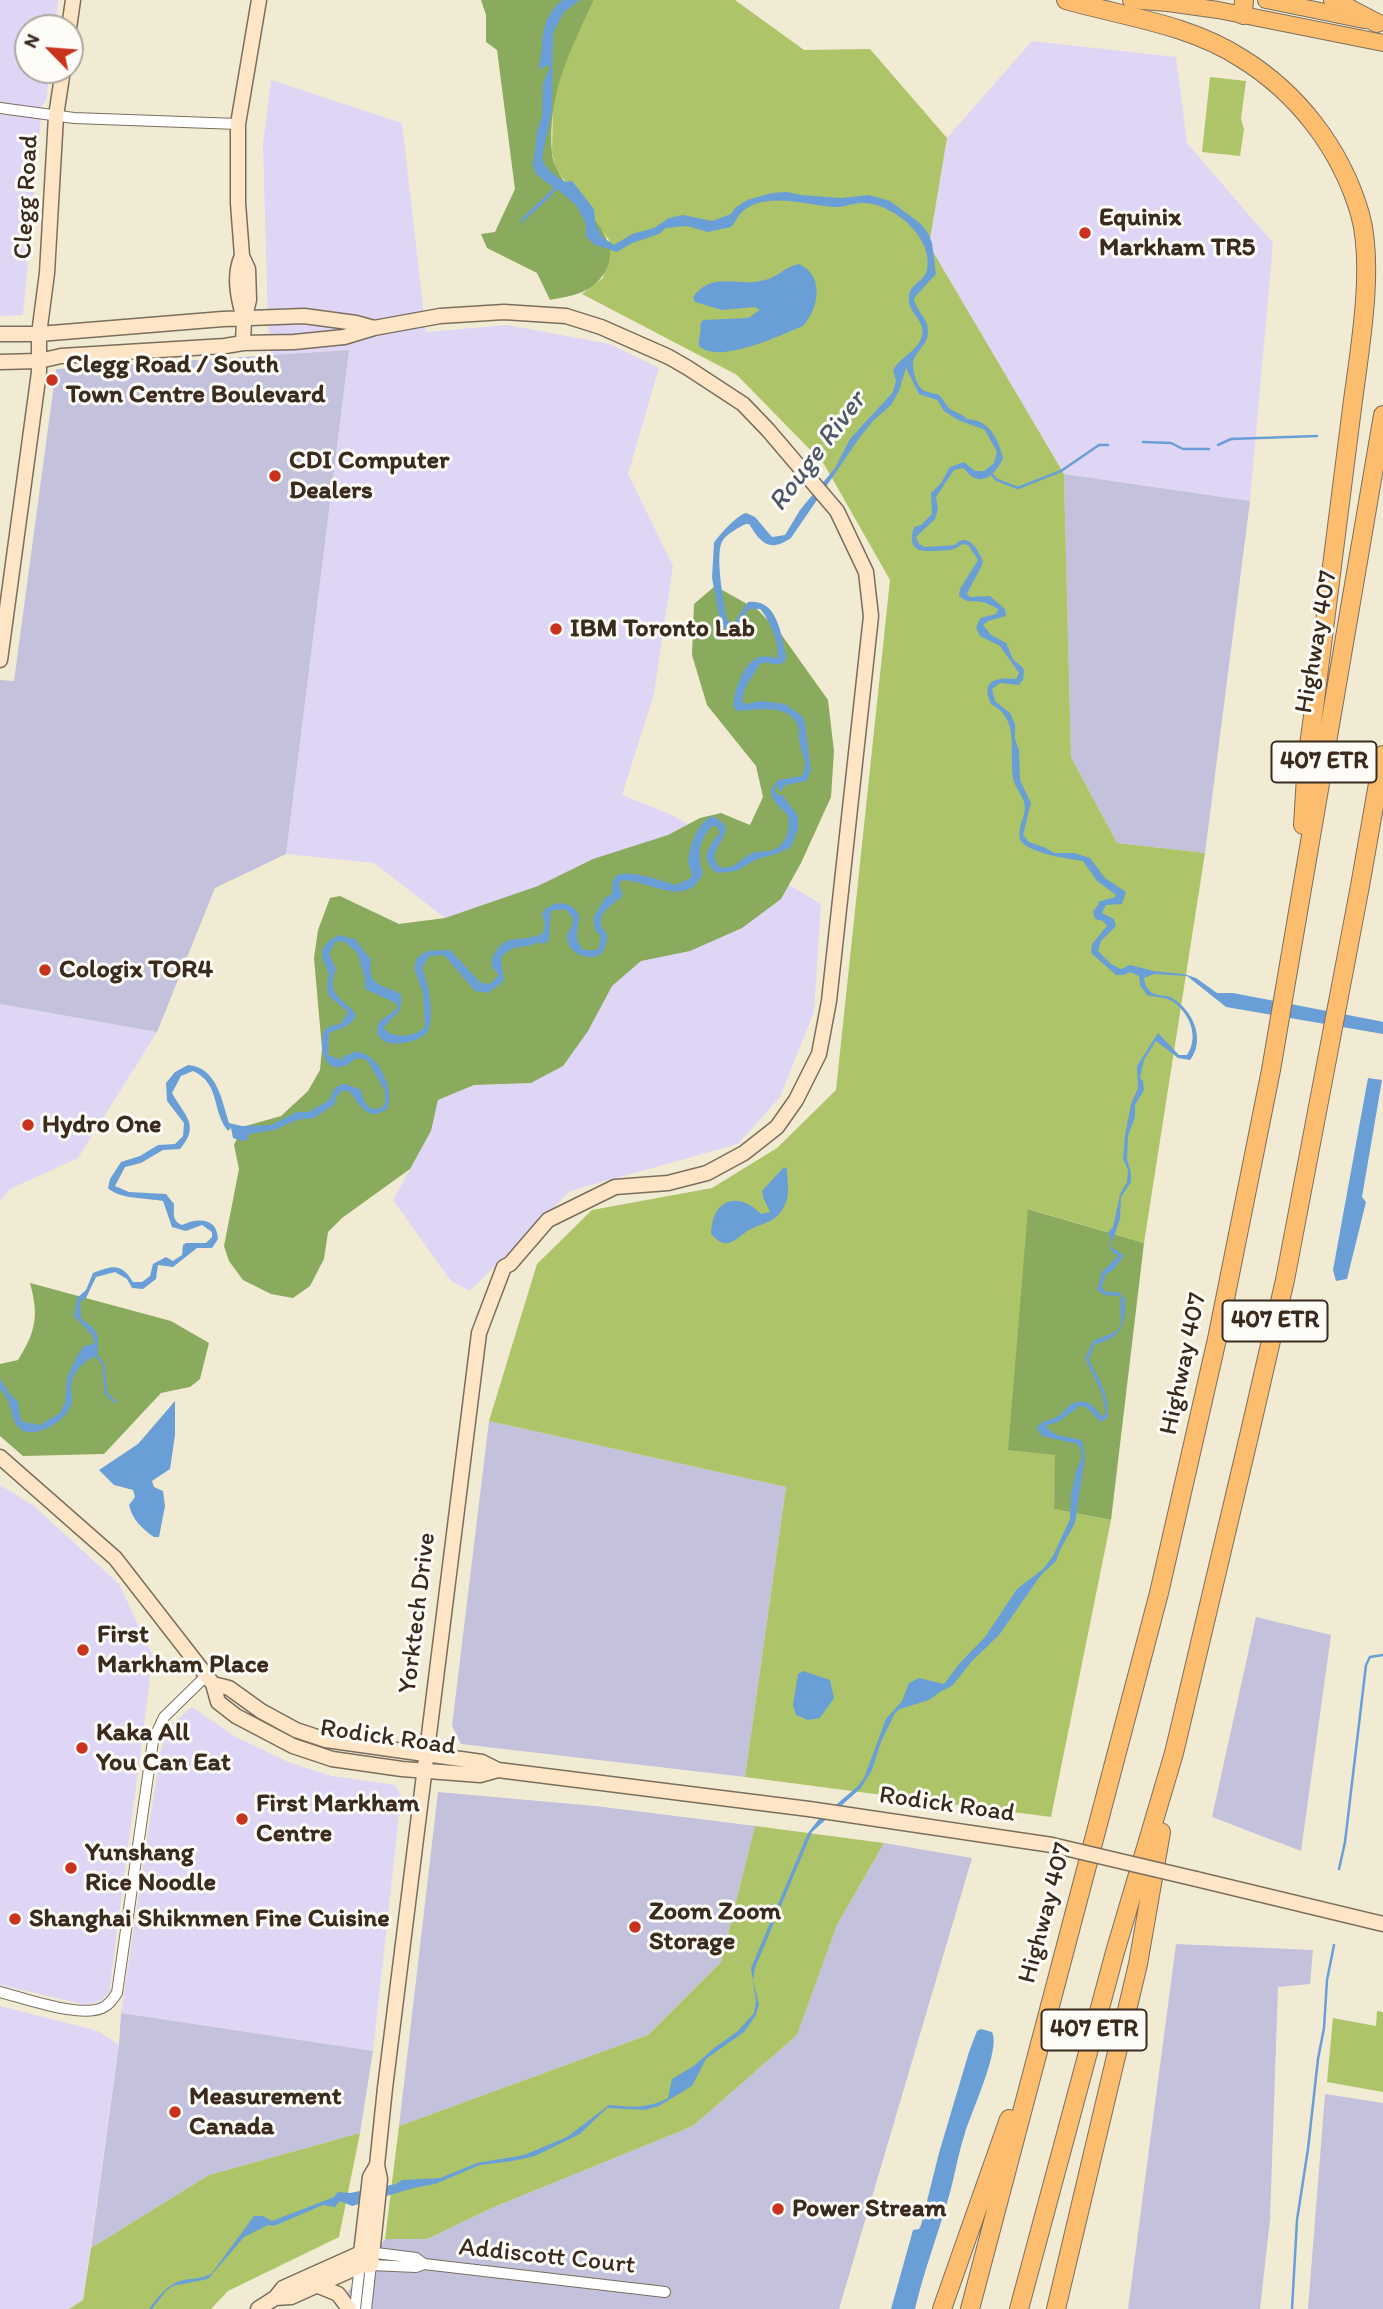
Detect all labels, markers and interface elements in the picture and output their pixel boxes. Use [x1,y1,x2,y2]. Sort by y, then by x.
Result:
north arrow [14,14,84,84]
text: N [18,30,44,51]
street label: Clegg Road [8,134,46,260]
place label: Equinix Markham TR5 [1099,202,1255,264]
marker: Equinix Markham TR5 [1077,225,1093,241]
place label: Clegg Road / South Town Centre Boulevard [66,349,325,410]
marker: Clegg Road / South Town Centre Boulevard [44,372,60,388]
water label: Rouge River [762,385,874,519]
place label: CDI Computer Dealers [289,445,449,506]
marker: CDI Computer Dealers [267,468,283,484]
street label: Highway 407 [1289,568,1345,716]
place label: IBM Toronto Lab [570,613,755,645]
marker: IBM Toronto Lab [548,621,564,637]
road number: 407 ETR [1272,742,1376,782]
place label: Cologix TOR4 [59,954,213,986]
marker: Cologix TOR4 [37,962,53,978]
place label: Hydro One [42,1109,162,1141]
marker: Hydro One [20,1117,36,1133]
street label: Highway 407 [1154,1290,1214,1438]
road number: 407 ETR [1222,1301,1328,1342]
street label: Yorktech Drive [393,1531,443,1695]
place label: First Markham Place [97,1619,269,1680]
marker: First Markham Place [75,1642,91,1658]
street label: Rodick Road [318,1713,458,1763]
place label: Kaka All You Can Eat [96,1717,231,1778]
marker: Kaka All You Can Eat [74,1740,90,1756]
street label: Rodick Road [877,1780,1017,1830]
place label: First Markham Centre [256,1788,420,1850]
marker: First Markham Centre [234,1811,250,1827]
place label: Yunshang Rice Noodle [85,1837,216,1898]
street label: Highway 407 [1012,1839,1080,1987]
marker: Yunshang Rice Noodle [63,1860,79,1876]
place label: Zoom Zoom Storage [649,1896,781,1958]
place label: Shanghai Shiknmen Fine Cuisine [29,1903,390,1935]
marker: Shanghai Shiknmen Fine Cuisine [7,1911,23,1927]
marker: Zoom Zoom Storage [627,1919,643,1935]
road number: 407 ETR [1042,2010,1146,2050]
place label: Measurement Canada [189,2081,342,2142]
marker: Measurement Canada [167,2104,183,2120]
place label: Power Stream [792,2193,946,2225]
marker: Power Stream [770,2201,786,2217]
street label: Addiscott Court [457,2232,637,2282]

